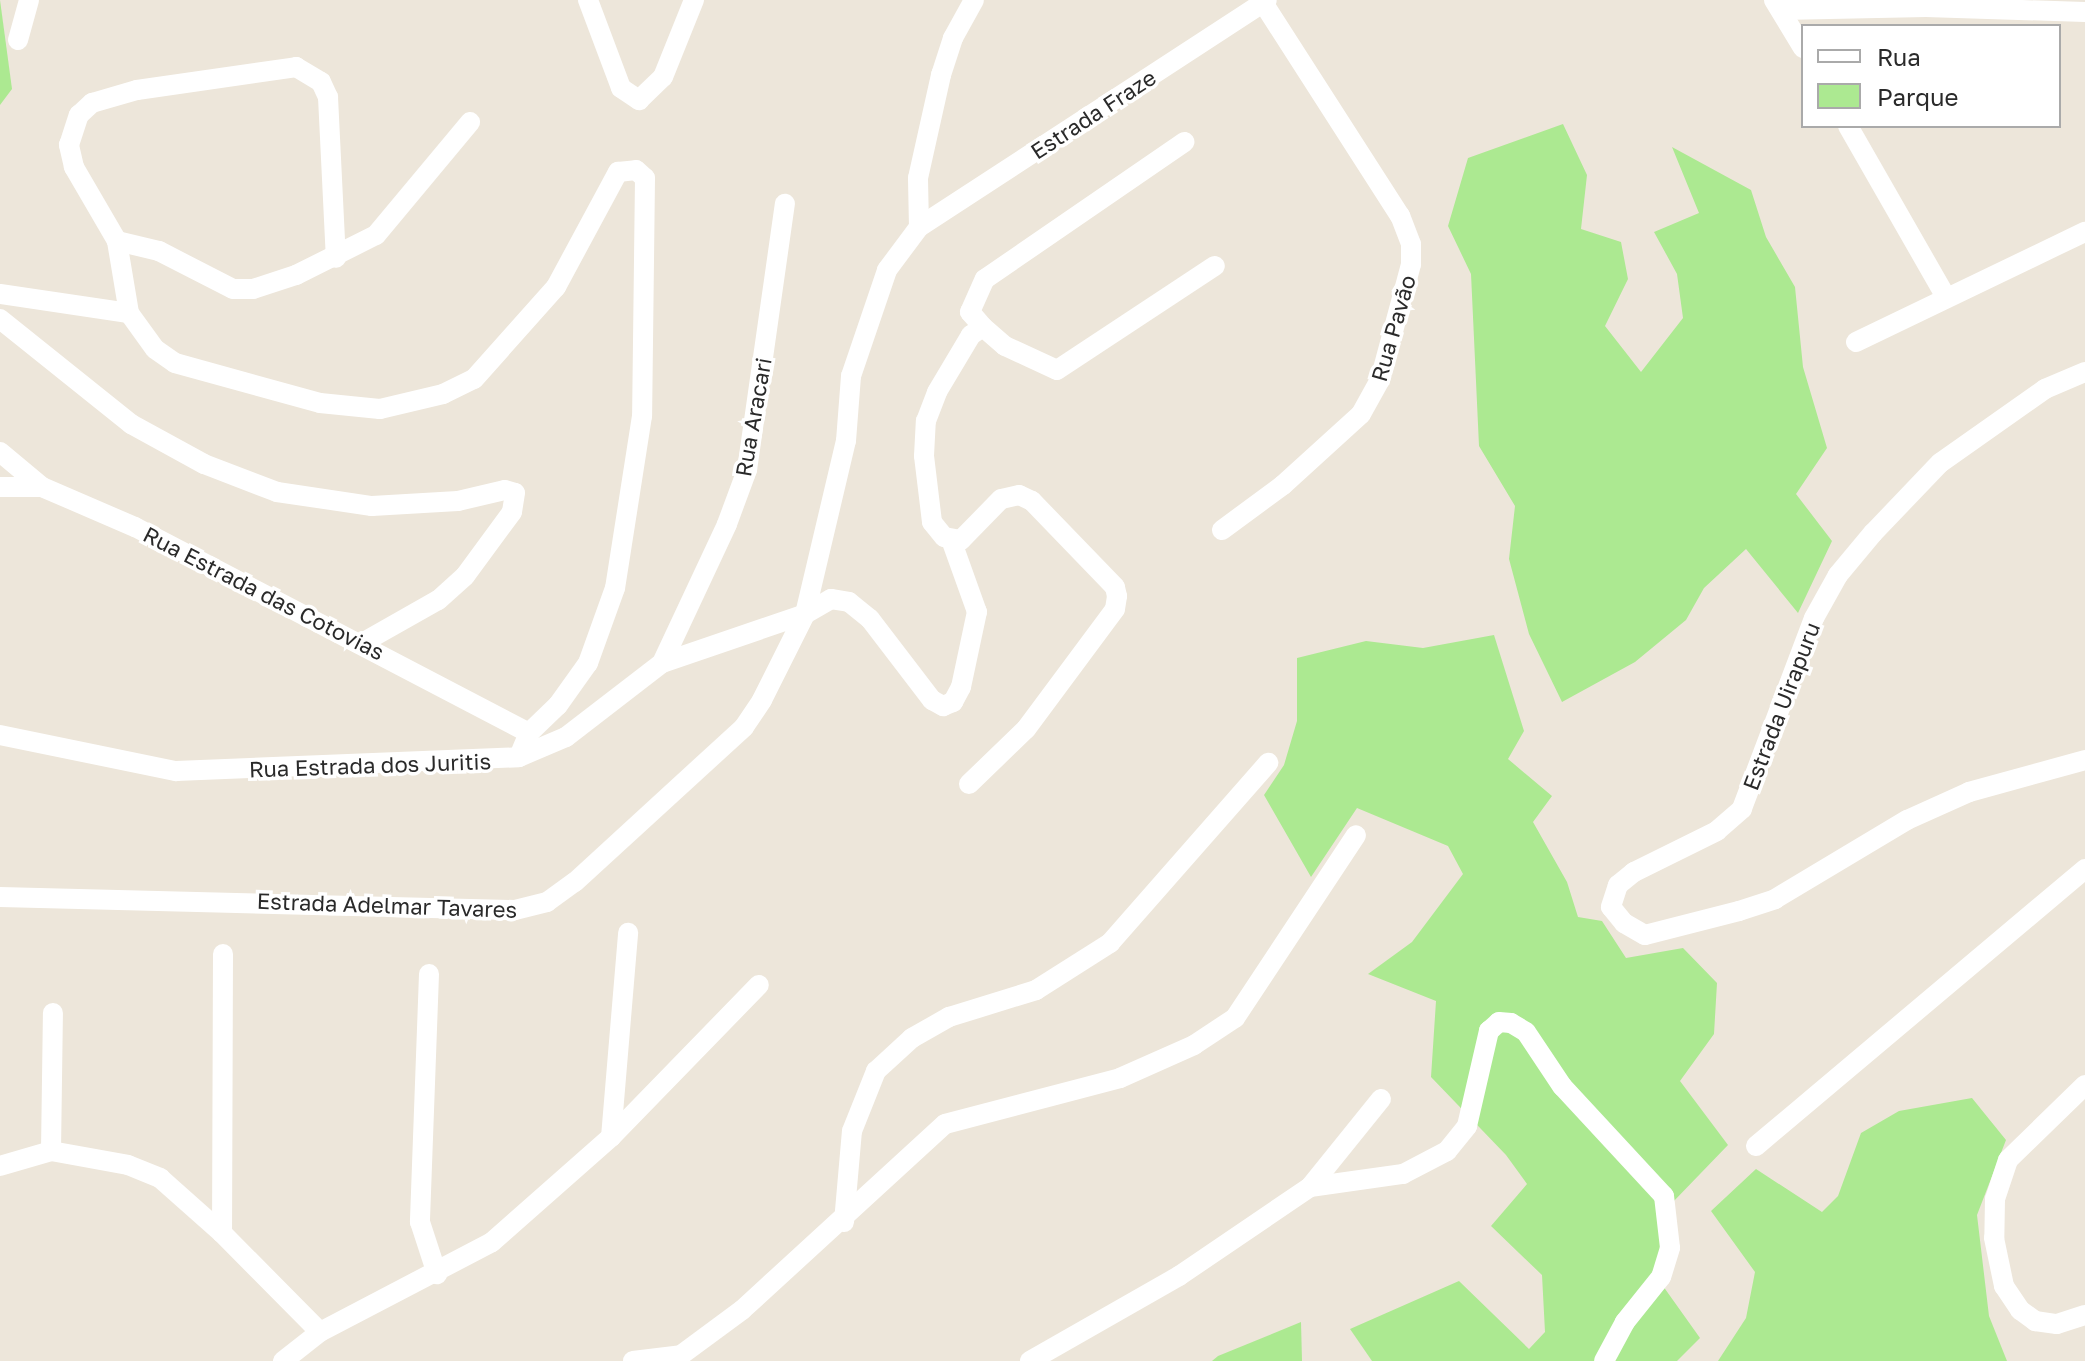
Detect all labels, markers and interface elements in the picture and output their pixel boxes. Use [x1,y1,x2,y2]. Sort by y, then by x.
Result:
legend [1801,24,2061,128]
text: Rua [1877,42,1921,71]
street label: Estrada Fraze [1025,64,1161,164]
text: Parque [1877,82,1958,111]
street label: Rua Pavão [1365,272,1421,384]
street label: Rua Aracari [730,356,776,478]
street label: Rua Estrada das Cotovias [139,521,389,665]
street label: Estrada Uirapuru [1737,618,1825,794]
street label: Rua Estrada dos Juritis [249,748,491,782]
street label: Estrada Adelmar Tavares [256,887,518,923]

